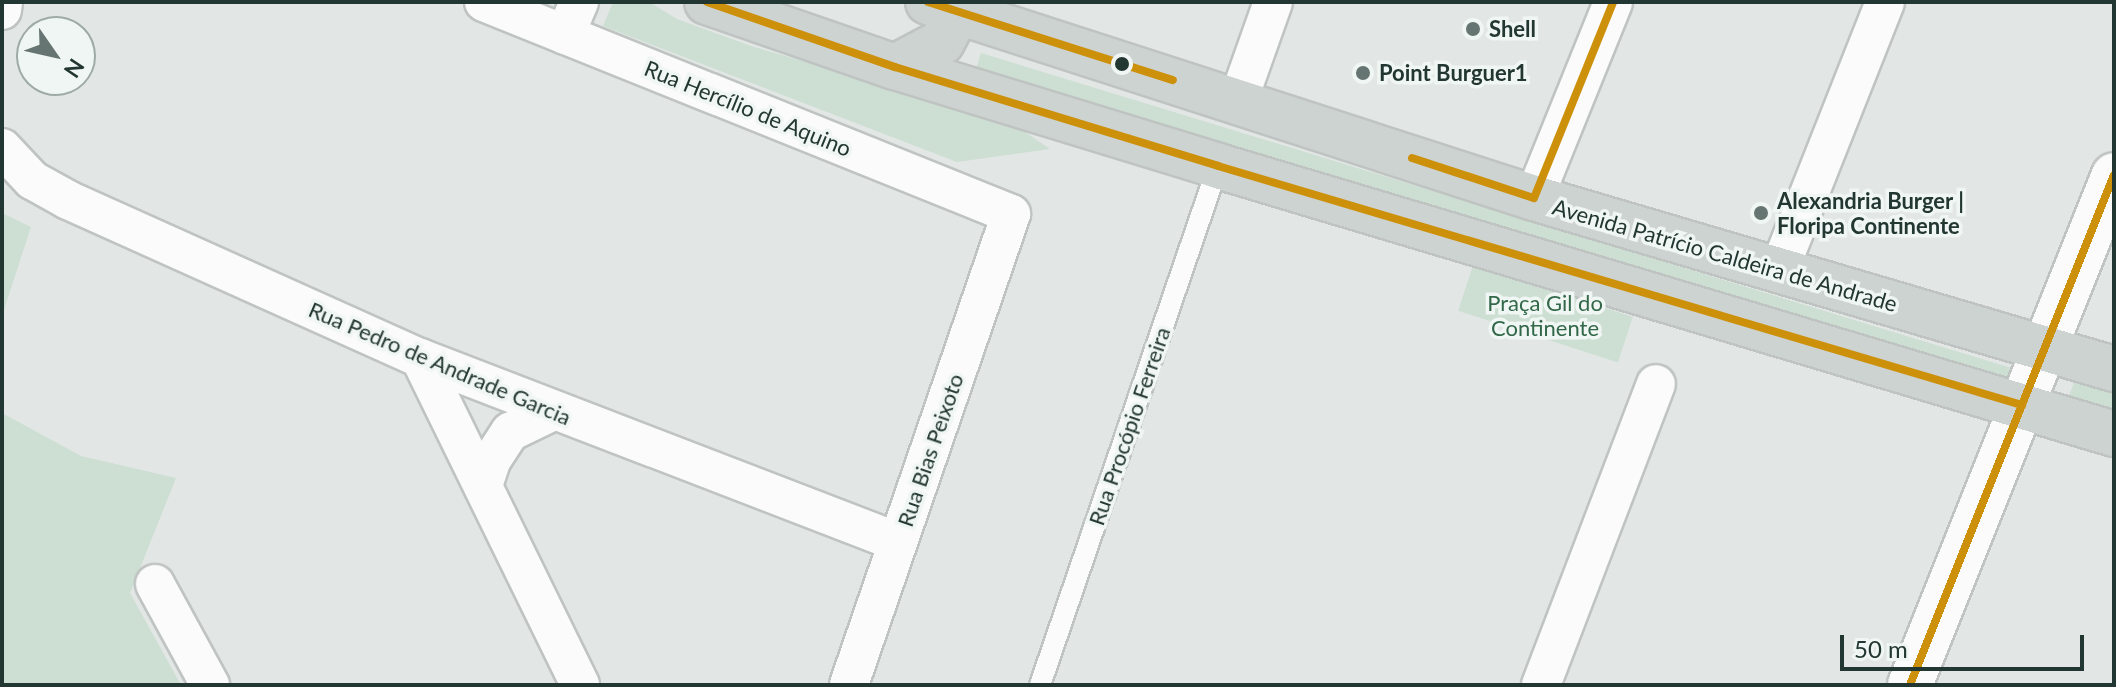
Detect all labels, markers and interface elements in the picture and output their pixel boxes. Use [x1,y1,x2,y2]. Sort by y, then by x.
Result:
north arrow [16,16,96,96]
place label: Shell [1489,16,1536,42]
marker: Shell [1464,20,1482,38]
text: N [59,54,91,83]
street label: Rua Hercílio de Aquino [640,54,856,162]
unlabelled marker [1114,56,1130,72]
place label: Point Burguer1 [1379,60,1528,86]
marker: Point Burguer1 [1354,64,1372,82]
place label: Alexandria Burger | Floripa Continente [1777,187,1964,238]
street label: Avenida Patrício Caldeira de Andrade [1549,193,1901,317]
marker: Alexandria Burger | Floripa Continente [1752,204,1770,222]
park label: Praça Gil do Continente [1487,289,1603,340]
street label: Rua Pedro de Andrade Garcia [305,296,575,430]
street label: Rua Procópio Ferreira [1083,323,1175,529]
street label: Rua Bias Peixoto [891,370,969,530]
scale bar [1844,619,2088,669]
text: 50 m [1854,634,1908,663]

